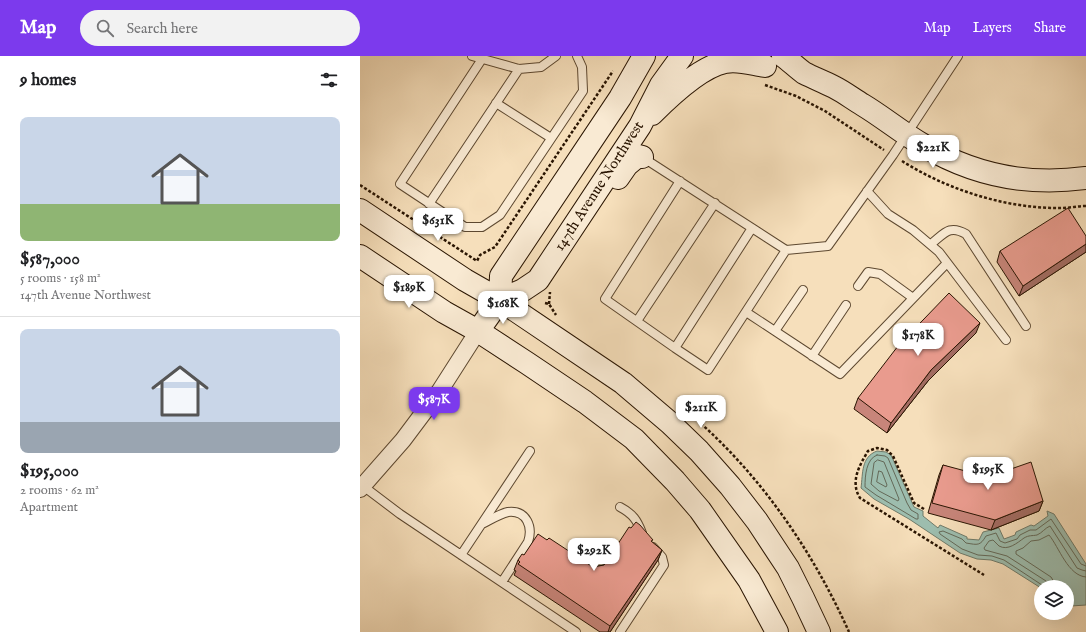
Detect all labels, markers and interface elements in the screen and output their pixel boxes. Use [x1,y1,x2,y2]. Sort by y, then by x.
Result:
search box [80,10,360,46]
text: Map [20,16,56,40]
icon: search [94,17,116,39]
text: Search here [126,19,198,38]
text: Map [924,19,951,37]
text: Layers [973,19,1012,37]
text: Share [1034,19,1066,37]
icon: filters [318,69,340,91]
text: 9 homes [20,70,76,91]
street label: 147th Avenue Northwest [550,117,648,255]
pin: $221K [905,135,961,169]
text: $221K [916,139,950,156]
icon: home [144,143,216,215]
pin: $631K [410,208,466,242]
text: $631K [422,212,454,229]
text: $587,000 [20,249,80,270]
text: 5 rooms · 158 m² [20,270,101,287]
pin: $189K [381,275,437,309]
text: $189K [393,279,425,296]
text: 147th Avenue Northwest [20,287,151,304]
pin: $168K [475,291,531,325]
text: $168K [487,295,519,312]
pin: $178K [890,323,946,357]
text: $178K [902,327,934,344]
icon: home [144,355,216,427]
pin: $587K [406,387,462,421]
text: $587K [418,391,450,408]
pin: $211K [673,395,729,429]
text: $211K [685,399,717,416]
pin: $195K [960,457,1016,491]
text: $195,000 [20,461,79,482]
text: $195K [972,461,1004,478]
text: 2 rooms · 62 m² [20,482,99,499]
text: Apartment [20,499,78,516]
pin: $292K [566,538,622,572]
text: $292K [577,542,611,559]
map controls [1034,580,1074,620]
button: layers [1034,580,1074,620]

